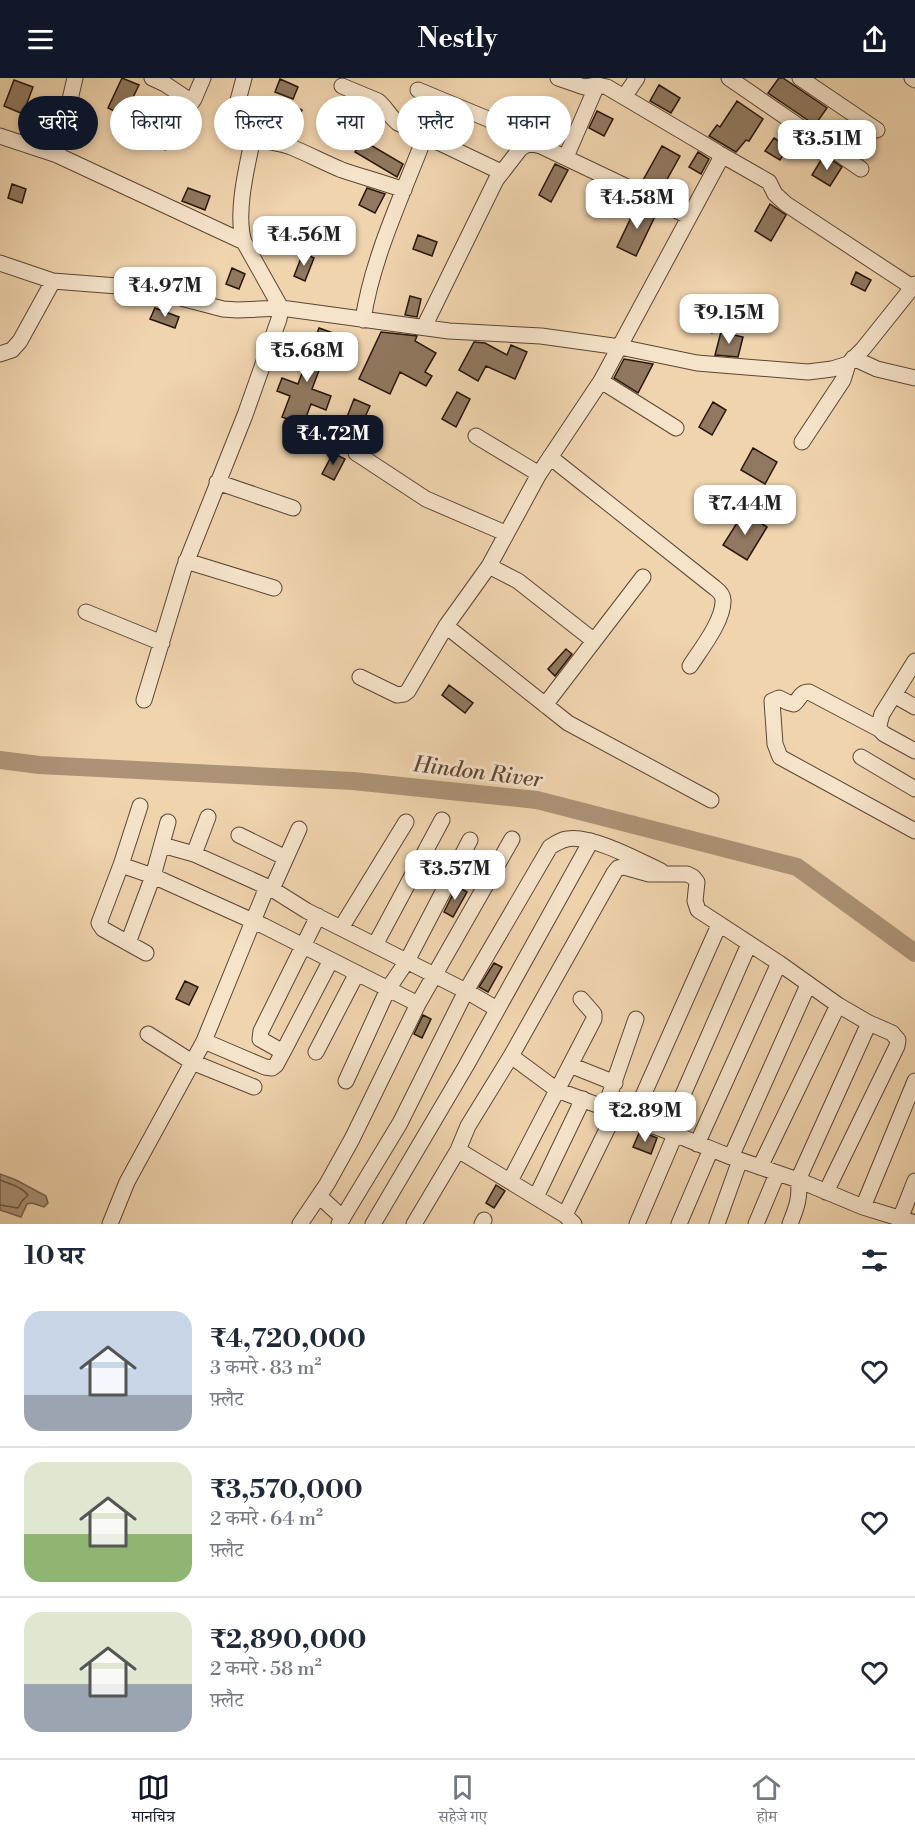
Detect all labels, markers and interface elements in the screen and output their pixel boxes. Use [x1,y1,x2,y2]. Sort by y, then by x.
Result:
text: Nestly [418,22,497,56]
icon: menu [24,23,57,56]
icon: share [858,23,891,56]
chip: खरीदें [18,96,98,150]
chip: किराया [110,96,202,150]
chip: फ़िल्टर [214,96,304,150]
chip: नया [316,96,385,150]
chip: फ़्लैट [397,96,474,150]
chip: मकान [486,96,571,150]
pin: ₹3.51M [778,120,876,171]
text: ₹3.51M [792,127,862,152]
pin: ₹4.58M [588,179,686,230]
text: ₹4.58M [600,186,674,211]
pin: ₹4.56M [255,216,353,267]
text: ₹4.56M [267,223,341,248]
pin: ₹4.97M [116,267,214,318]
text: ₹4.97M [128,274,202,299]
pin: ₹9.15M [680,294,778,345]
text: ₹9.15M [694,301,764,326]
pin: ₹5.68M [258,332,356,383]
text: ₹5.68M [270,339,344,364]
pin: ₹4.72M [284,415,382,466]
text: ₹4.72M [296,422,370,447]
pin: ₹7.44M [696,485,794,536]
text: ₹7.44M [708,492,782,517]
water label: Hindon River [411,751,545,794]
pin: ₹3.57M [406,850,504,901]
text: ₹3.57M [419,857,491,882]
pin: ₹2.89M [596,1092,694,1143]
text: ₹2.89M [608,1099,682,1124]
text: 10 घर [24,1240,85,1272]
icon: filters [858,1244,891,1277]
text: ₹4,720,000 [210,1323,366,1355]
icon: home [72,1335,144,1407]
icon: heart [858,1355,891,1388]
text: 3 कमरे · 83 m² [210,1356,321,1381]
text: फ़्लैट [210,1388,243,1413]
text: ₹3,570,000 [210,1474,363,1506]
icon: home [72,1486,144,1558]
icon: heart [858,1506,891,1539]
text: 2 कमरे · 64 m² [210,1507,323,1532]
text: फ़्लैट [210,1539,243,1564]
text: ₹2,890,000 [210,1624,367,1656]
icon: home [72,1636,144,1708]
icon: heart [858,1656,891,1689]
text: 2 कमरे · 58 m² [210,1657,322,1682]
text: फ़्लैट [210,1689,243,1714]
tab: मानचित्र [132,1771,175,1832]
tab: सहेजे गए [438,1771,487,1832]
tab: होम [750,1771,783,1832]

